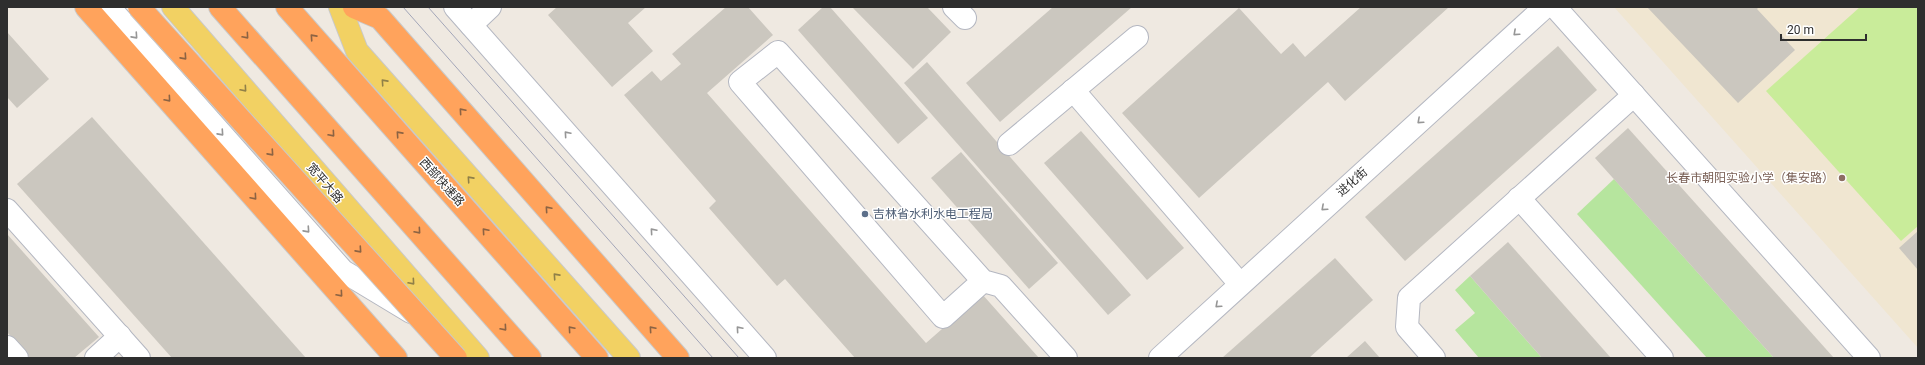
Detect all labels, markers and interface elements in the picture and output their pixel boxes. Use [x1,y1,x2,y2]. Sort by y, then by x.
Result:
scale bar [1781,16,1866,42]
text: 20 m [1787,23,1814,37]
one-way arrow [1513,29,1521,36]
one-way arrow [130,31,137,39]
one-way arrow [241,31,249,39]
one-way arrow [310,34,317,41]
one-way arrow [180,52,187,60]
one-way arrow [381,79,389,87]
one-way arrow [240,85,247,92]
one-way arrow [163,94,170,102]
one-way arrow [460,109,467,116]
one-way arrow [1417,116,1425,123]
one-way arrow [216,128,224,136]
one-way arrow [327,129,334,136]
one-way arrow [396,131,404,139]
one-way arrow [564,131,572,139]
one-way arrow [267,148,274,156]
street label: 西部快速路 [417,155,467,209]
street label: 宽平大路 [304,160,346,206]
street label: 进化街 [1334,165,1370,199]
place label: 长春市朝阳实验小学（集安路） [1666,171,1834,185]
marker: 长春市朝阳实验小学（集安路） [1837,173,1847,183]
one-way arrow [468,176,475,184]
one-way arrow [249,192,256,199]
one-way arrow [1321,204,1329,211]
one-way arrow [545,207,552,214]
place label: 吉林省水利水电工程局 [873,207,993,221]
marker: 吉林省水利水电工程局 [860,209,870,219]
one-way arrow [303,226,310,233]
one-way arrow [413,226,421,234]
one-way arrow [483,229,490,236]
one-way arrow [651,229,658,236]
one-way arrow [354,245,361,253]
one-way arrow [554,274,561,281]
one-way arrow [408,278,415,285]
one-way arrow [335,289,342,297]
one-way arrow [1215,301,1222,308]
one-way arrow [500,324,507,331]
one-way arrow [569,326,576,334]
one-way arrow [650,326,657,333]
one-way arrow [736,326,744,334]

